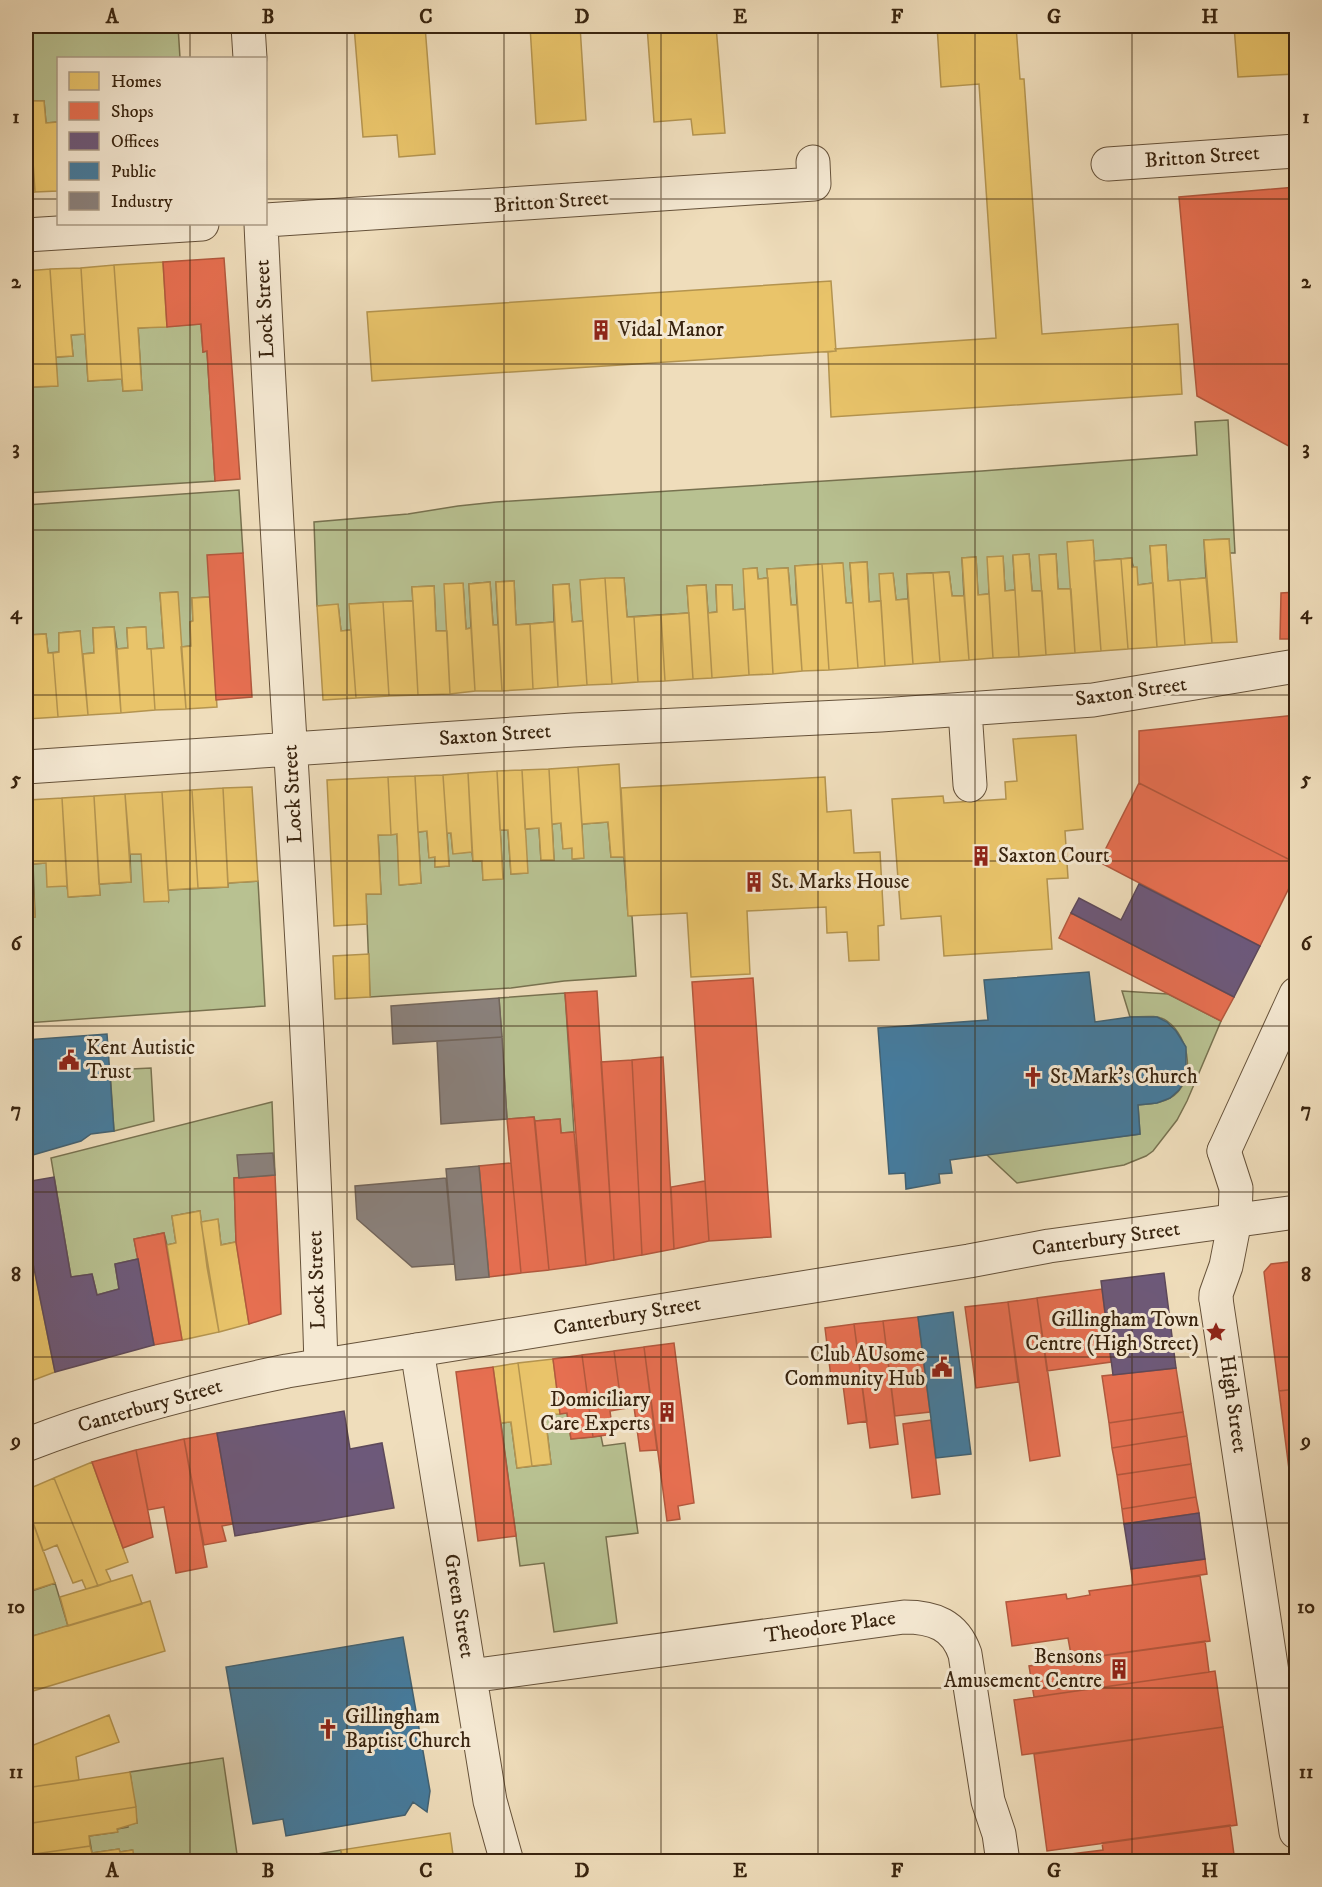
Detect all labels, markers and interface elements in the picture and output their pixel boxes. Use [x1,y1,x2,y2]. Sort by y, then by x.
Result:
text: A [105,5,120,30]
text: B [262,5,274,30]
text: C [419,5,433,30]
text: D [575,5,590,30]
text: E [733,5,747,30]
text: F [891,5,904,30]
text: G [1047,5,1061,30]
text: H [1202,5,1219,30]
legend [57,57,267,225]
text: Homes [111,71,162,93]
text: Shops [111,101,154,123]
text: 1 [12,105,20,130]
text: 1 [1302,105,1310,130]
text: Offices [111,131,159,153]
street label: Britton Street [1144,140,1261,174]
text: Public [111,161,157,183]
street label: Britton Street [493,185,610,219]
text: Industry [111,191,173,213]
street label: Lock Street [249,259,281,359]
text: 2 [11,270,22,295]
text: 2 [1301,270,1312,295]
place label: Vidal Manor [617,317,724,343]
building icon: Vidal Manor [589,318,613,342]
text: 3 [12,436,20,461]
text: 3 [1302,436,1310,461]
text: 4 [10,601,23,626]
text: 4 [1300,601,1313,626]
street label: Saxton Street [1074,671,1189,713]
street label: Saxton Street [438,718,552,752]
street label: Lock Street [277,744,309,844]
text: 5 [10,767,21,792]
text: 5 [1300,767,1311,792]
place label: Saxton Court [998,843,1110,869]
building icon: Saxton Court [969,844,993,868]
place label: St. Marks House [771,869,910,895]
building icon: St. Marks House [742,870,766,894]
text: 6 [11,932,23,957]
text: 6 [1301,932,1313,957]
place label: Kent Autistic Trust [86,1035,195,1085]
public building icon: Kent Autistic Trust [57,1048,81,1072]
place label: St Mark's Church [1050,1064,1198,1090]
church icon: St Mark's Church [1021,1065,1045,1089]
text: 7 [11,1098,21,1123]
text: 7 [1301,1098,1311,1123]
street label: Canterbury Street [1030,1216,1182,1262]
street label: Lock Street [302,1230,332,1330]
text: 8 [11,1263,21,1288]
text: 8 [1301,1263,1311,1288]
street label: Canterbury Street [551,1290,703,1342]
place label: Gillingham Town Centre (High Street) [1025,1307,1199,1357]
place icon: Gillingham Town Centre (High Street) [1204,1320,1228,1344]
place label: Club AUsome Community Hub [784,1342,925,1392]
street label: High Street [1213,1353,1253,1455]
public building icon: Club AUsome Community Hub [930,1355,954,1379]
street label: Canterbury Street [75,1373,225,1439]
place label: Domiciliary Care Experts [540,1387,651,1437]
building icon: Domiciliary Care Experts [655,1400,679,1424]
text: 9 [9,1429,21,1454]
text: 9 [1299,1429,1311,1454]
street label: Green Street [438,1552,480,1660]
text: 10 [7,1595,25,1620]
text: 10 [1297,1595,1315,1620]
street label: Theodore Place [763,1605,898,1649]
place label: Bensons Amusement Centre [944,1644,1102,1694]
building icon: Bensons Amusement Centre [1107,1657,1131,1681]
place label: Gillingham Baptist Church [345,1704,471,1754]
church icon: Gillingham Baptist Church [316,1717,340,1741]
text: 11 [9,1760,23,1785]
text: 11 [1299,1760,1313,1785]
text: A [105,1859,120,1884]
text: B [262,1859,274,1884]
text: C [419,1859,433,1884]
text: D [575,1859,590,1884]
text: E [733,1859,747,1884]
text: F [891,1859,904,1884]
text: G [1047,1859,1061,1884]
text: H [1202,1859,1219,1884]

